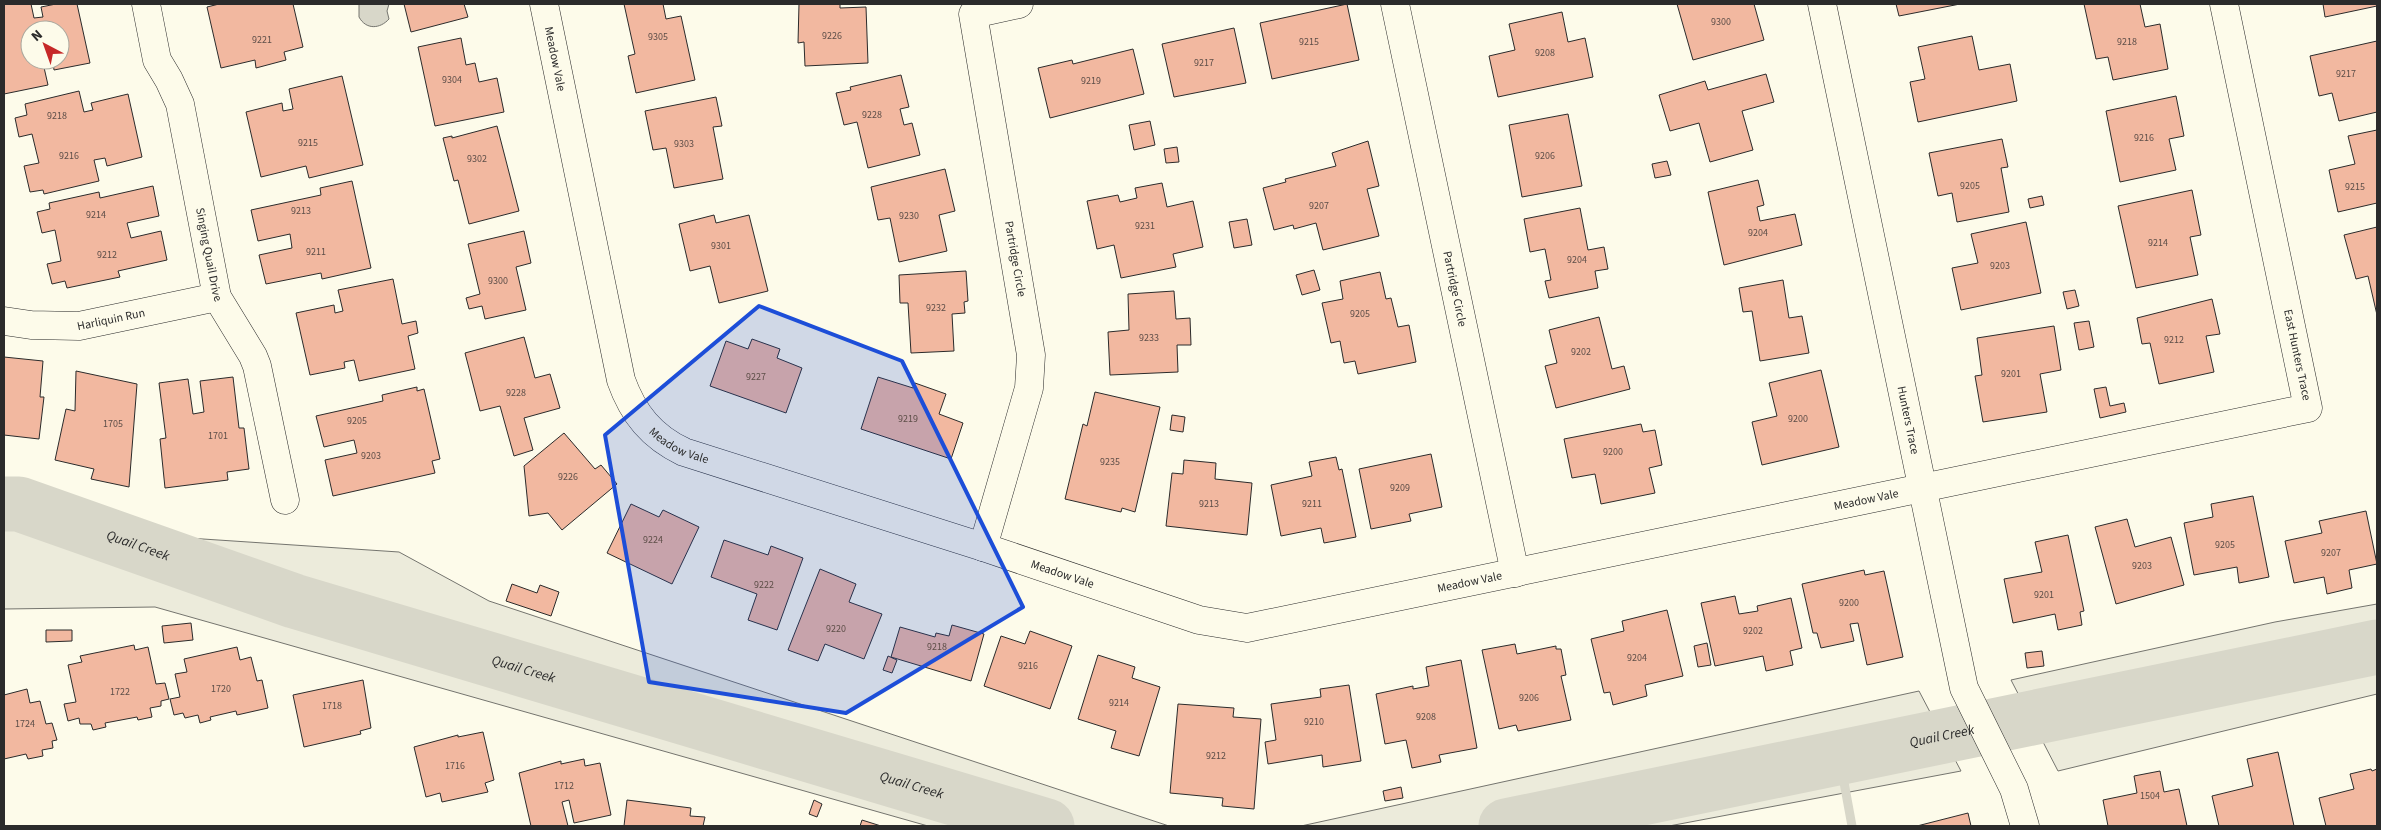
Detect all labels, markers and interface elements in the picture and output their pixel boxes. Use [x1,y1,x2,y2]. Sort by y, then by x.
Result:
house number: 9300 [1711,15,1731,29]
north arrow [20,20,70,70]
text: N [27,25,47,47]
street label: Meadow Vale [540,25,570,93]
house number: 9226 [822,29,842,43]
house number: 9305 [648,30,668,44]
house number: 9221 [252,33,272,47]
house number: 9215 [1299,35,1319,49]
house number: 9218 [2117,35,2137,49]
house number: 9208 [1535,46,1555,60]
house number: 9217 [1194,56,1214,70]
house number: 9217 [2336,67,2356,81]
house number: 9304 [442,73,462,87]
house number: 9219 [1081,74,1101,88]
house number: 9228 [862,108,882,122]
house number: 9218 [47,109,67,123]
house number: 9216 [2134,131,2154,145]
house number: 9215 [298,136,318,150]
house number: 9303 [674,137,694,151]
house number: 9216 [59,149,79,163]
house number: 9206 [1535,149,1555,163]
house number: 9302 [467,152,487,166]
house number: 9205 [1960,179,1980,193]
house number: 9215 [2345,180,2365,194]
house number: 9207 [1309,199,1329,213]
house number: 9213 [291,204,311,218]
street label: Singing Quail Drive [192,206,226,305]
house number: 9214 [86,208,106,222]
house number: 9230 [899,209,919,223]
house number: 9231 [1135,219,1155,233]
street label: Partridge Circle [1000,220,1030,298]
house number: 9204 [1748,226,1768,240]
house number: 9214 [2148,236,2168,250]
house number: 9301 [711,239,731,253]
house number: 9211 [306,245,326,259]
house number: 9212 [97,248,117,262]
street label: Partridge Circle [1439,249,1471,328]
house number: 9204 [1567,253,1587,267]
house number: 9203 [1990,259,2010,273]
house number: 9300 [488,274,508,288]
house number: 9232 [926,301,946,315]
street label: Harliquin Run [75,304,147,335]
house number: 9205 [1350,307,1370,321]
street label: East Hunters Trace [2279,308,2315,402]
house number: 9233 [1139,331,1159,345]
house number: 9212 [2164,333,2184,347]
house number: 9202 [1571,345,1591,359]
house number: 9201 [2001,367,2021,381]
house number: 9227 [746,370,766,384]
street label: Hunters Trace [1893,384,1924,456]
house number: 9228 [506,386,526,400]
house number: 9219 [898,412,918,426]
house number: 9200 [1788,412,1808,426]
house number: 9205 [347,414,367,428]
house number: 1705 [103,417,123,431]
street label: Meadow Vale [645,423,711,468]
house number: 1701 [208,429,228,443]
house number: 9200 [1603,445,1623,459]
house number: 9203 [361,449,381,463]
house number: 9235 [1100,455,1120,469]
house number: 9226 [558,470,578,484]
house number: 9209 [1390,481,1410,495]
street label: Meadow Vale [1832,485,1900,515]
house number: 9213 [1199,497,1219,511]
house number: 9211 [1302,497,1322,511]
water label: Quail Creek [103,526,173,566]
house number: 9224 [643,533,663,547]
house number: 9205 [2215,538,2235,552]
house number: 9207 [2321,546,2341,560]
street label: Meadow Vale [1029,555,1096,592]
house number: 9203 [2132,559,2152,573]
street label: Meadow Vale [1436,567,1504,597]
house number: 9222 [754,578,774,592]
house number: 9201 [2034,588,2054,602]
house number: 9200 [1839,596,1859,610]
house number: 9220 [826,622,846,636]
house number: 9202 [1743,624,1763,638]
house number: 9218 [927,640,947,654]
water label: Quail Creek [489,651,558,689]
house number: 9204 [1627,651,1647,665]
house number: 9216 [1018,659,1038,673]
house number: 1720 [211,682,231,696]
house number: 1722 [110,685,130,699]
house number: 9206 [1519,691,1539,705]
house number: 9214 [1109,696,1129,710]
house number: 1718 [322,699,342,713]
house number: 9208 [1416,710,1436,724]
house number: 9210 [1304,715,1324,729]
house number: 1724 [15,717,35,731]
water label: Quail Creek [1908,720,1976,753]
house number: 9212 [1206,749,1226,763]
house number: 1716 [445,759,465,773]
water label: Quail Creek [877,766,946,805]
house number: 1712 [554,779,574,793]
house number: 1504 [2140,789,2160,803]

